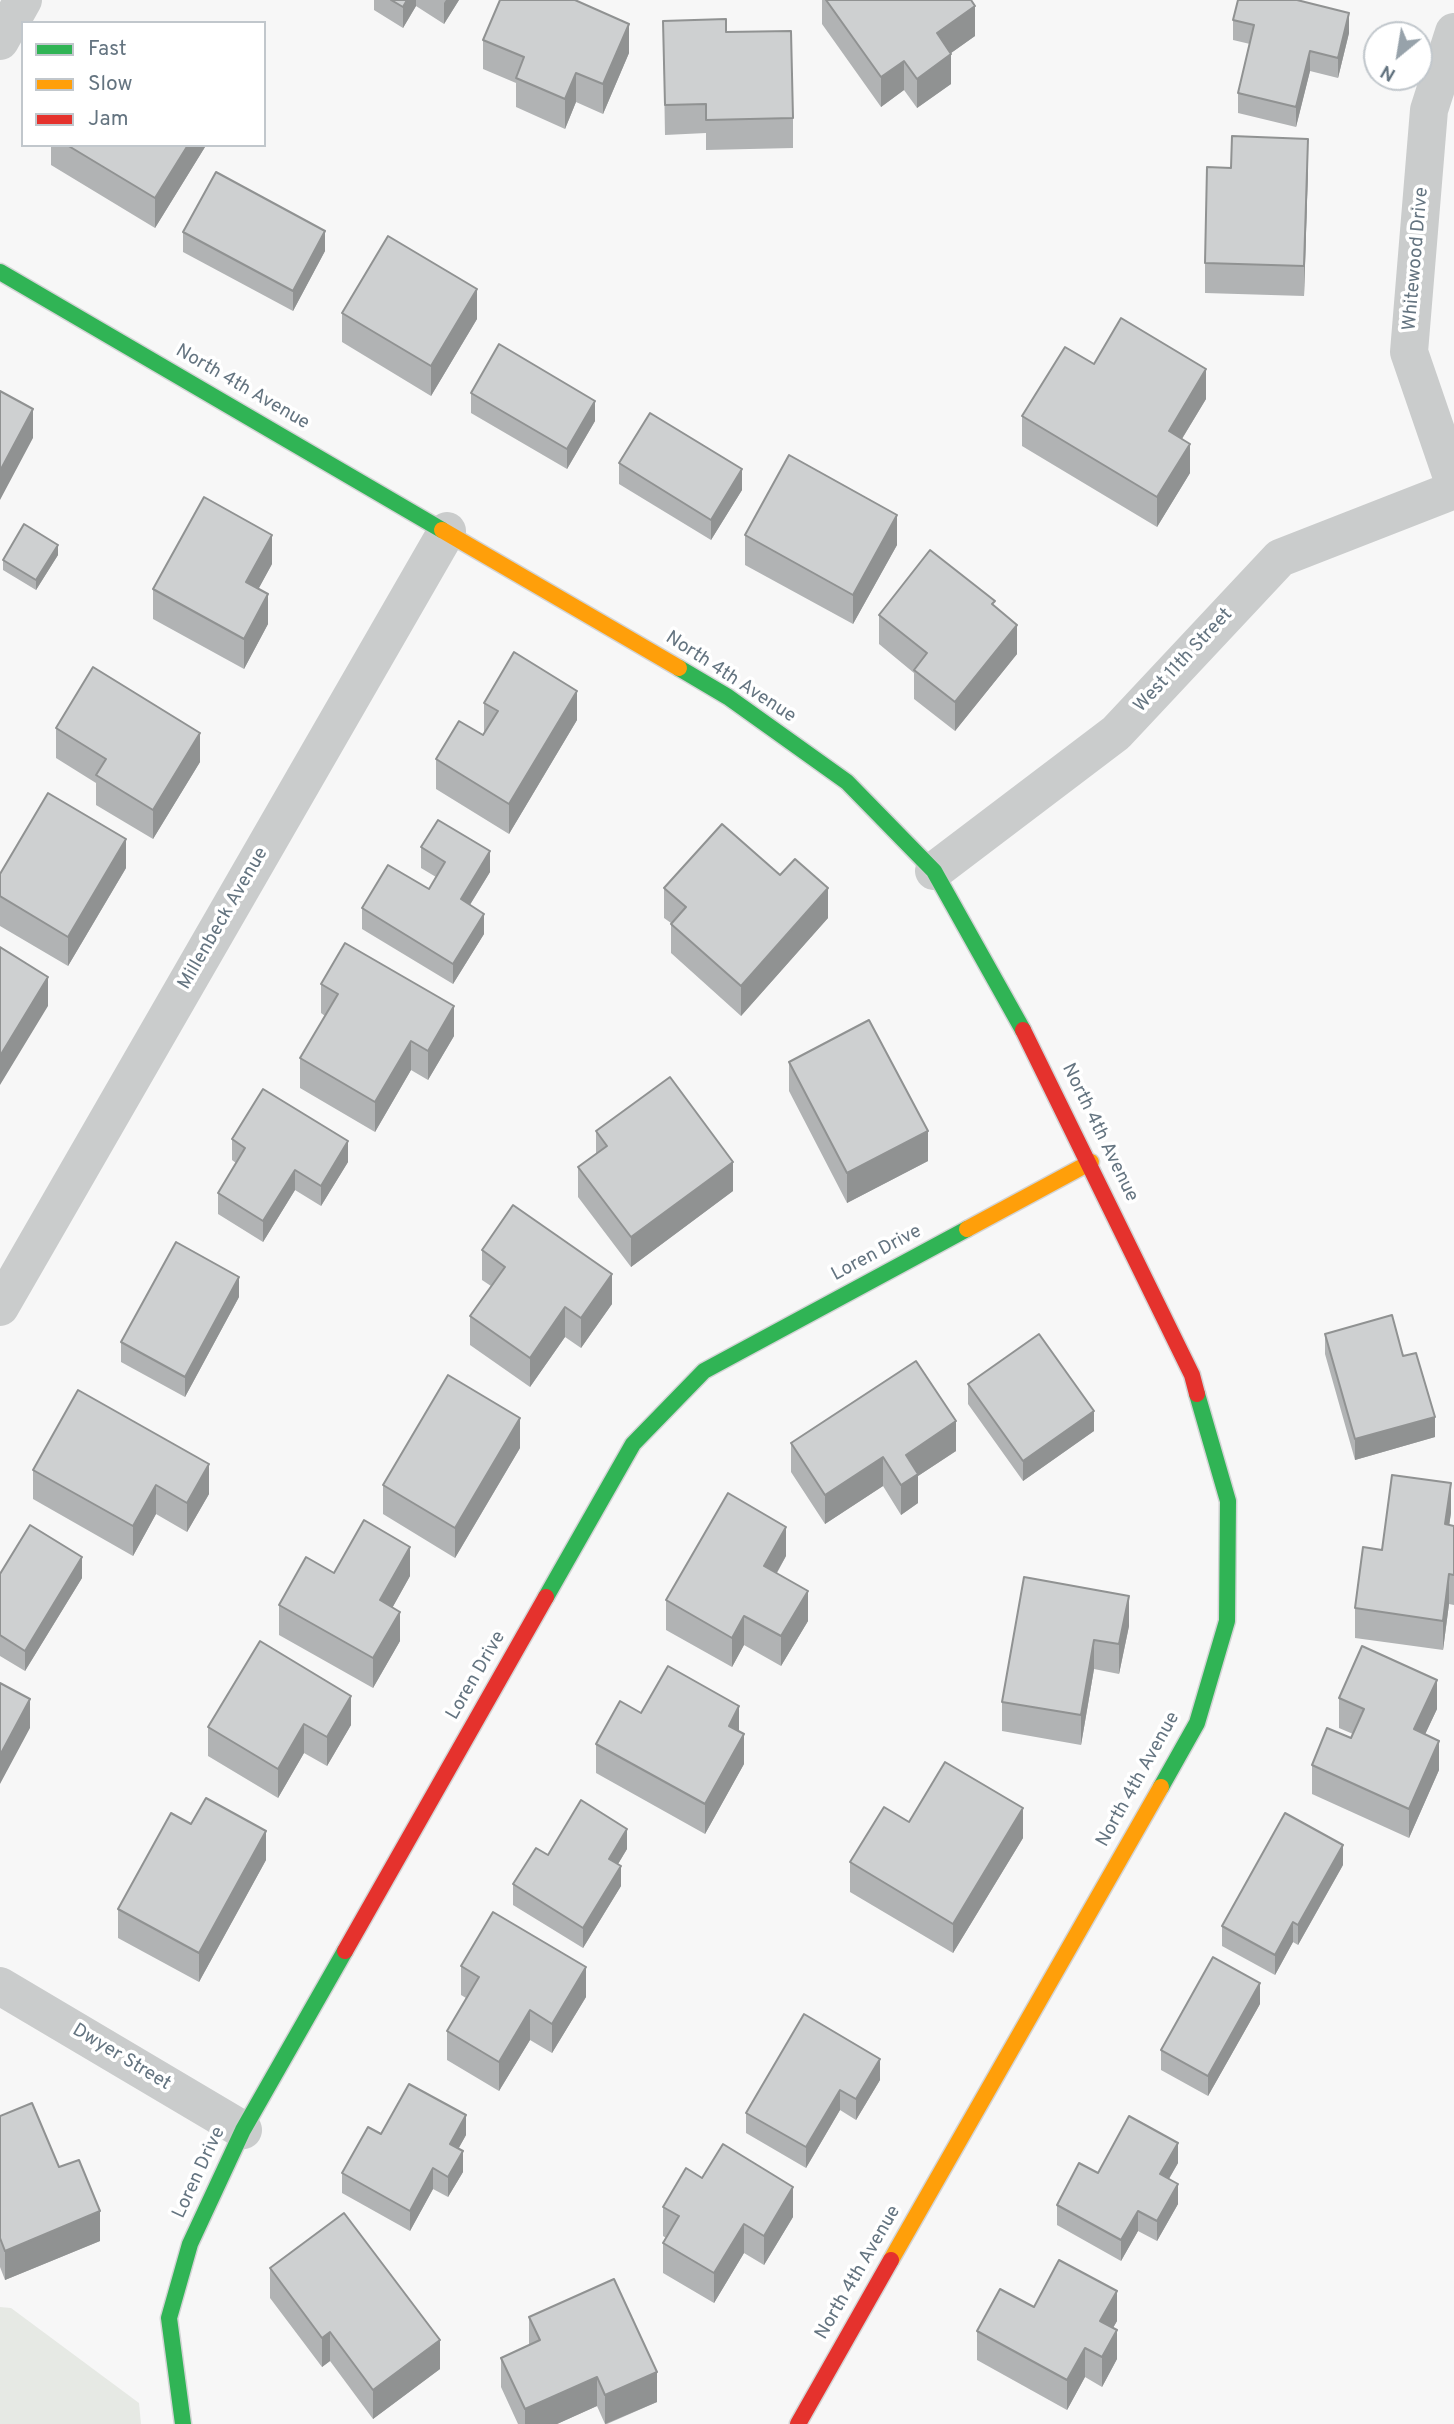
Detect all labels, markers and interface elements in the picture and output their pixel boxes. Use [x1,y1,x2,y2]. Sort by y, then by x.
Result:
legend [21,21,266,147]
north arrow [1363,21,1433,91]
text: Fast [88,36,127,63]
text: N [1377,59,1400,86]
text: Slow [88,71,133,98]
text: Jam [88,106,129,133]
street label: Whitewood Drive [1399,186,1435,332]
street label: North 4th Avenue [171,340,313,436]
street label: West 11th Street [1130,604,1238,718]
street label: North 4th Avenue [661,627,799,729]
street label: Millenbeck Avenue [174,844,274,994]
street label: North 4th Avenue [1056,1060,1142,1206]
street label: Loren Drive [828,1221,926,1287]
street label: Loren Drive [442,1628,512,1724]
street label: North 4th Avenue [1092,1708,1186,1852]
street label: Dwyer Street [68,2020,174,2096]
street label: Loren Drive [169,2123,231,2223]
street label: North 4th Avenue [811,2202,907,2344]

